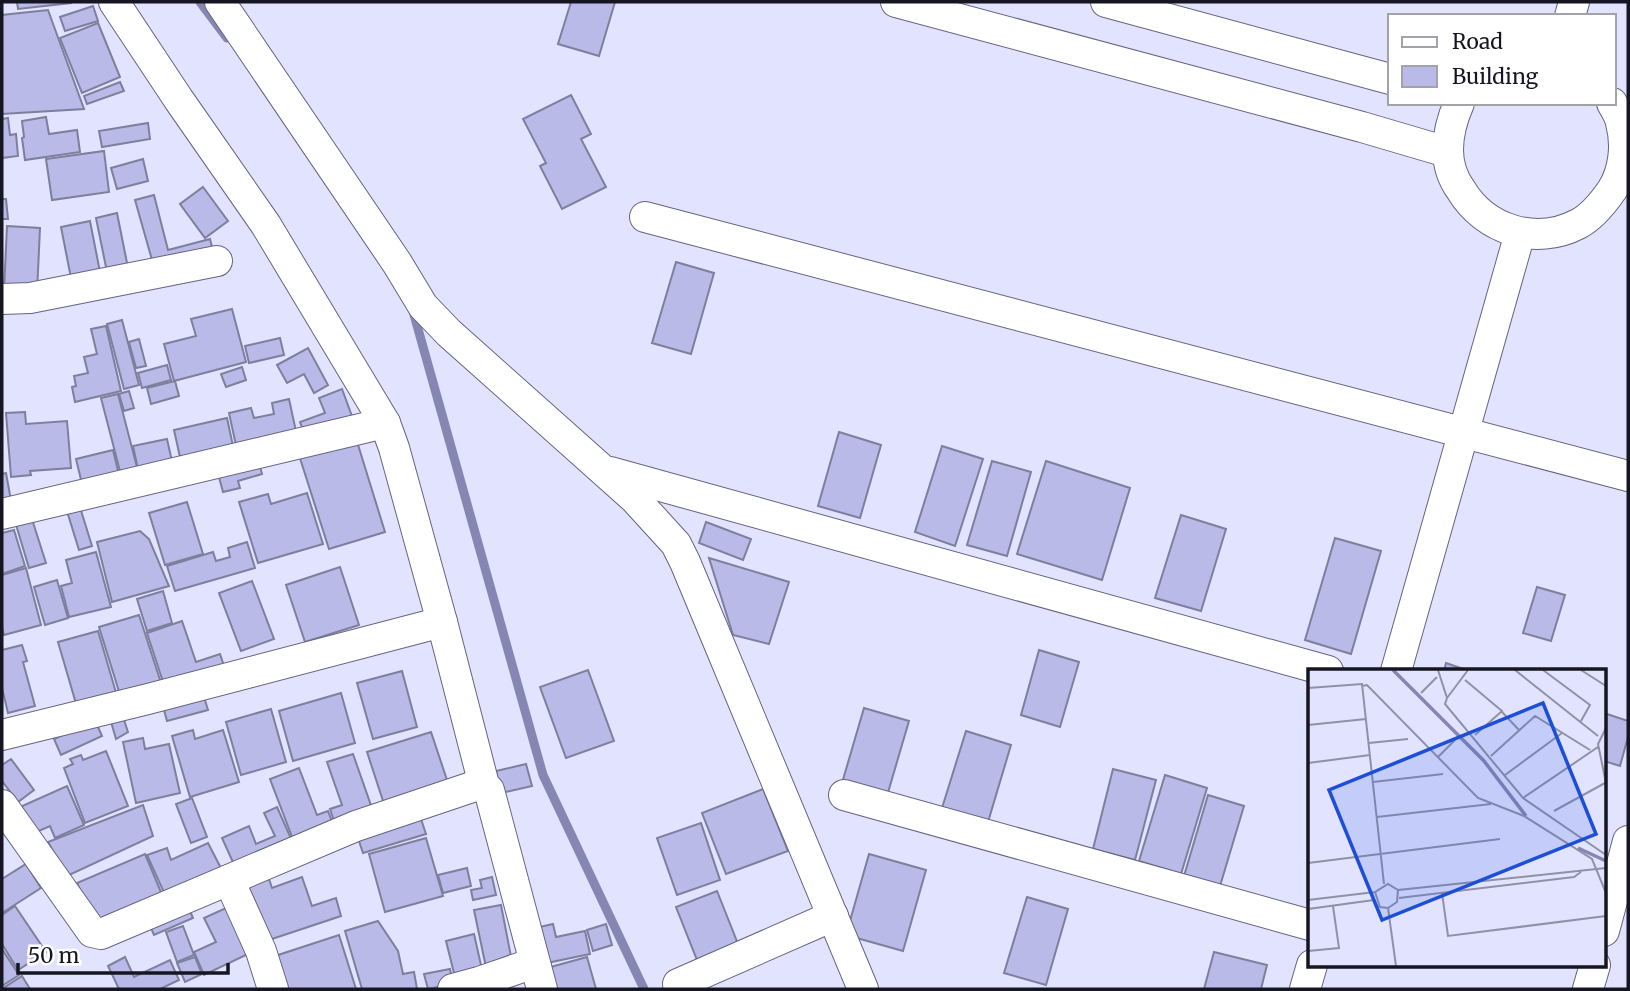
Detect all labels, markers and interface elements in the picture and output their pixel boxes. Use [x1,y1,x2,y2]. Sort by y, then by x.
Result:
legend [1388,14,1616,105]
text: Road [1452,28,1503,55]
text: Building [1452,63,1539,90]
inset map [1308,669,1606,967]
scale bar [18,932,228,976]
text: 50 m [28,942,79,969]

